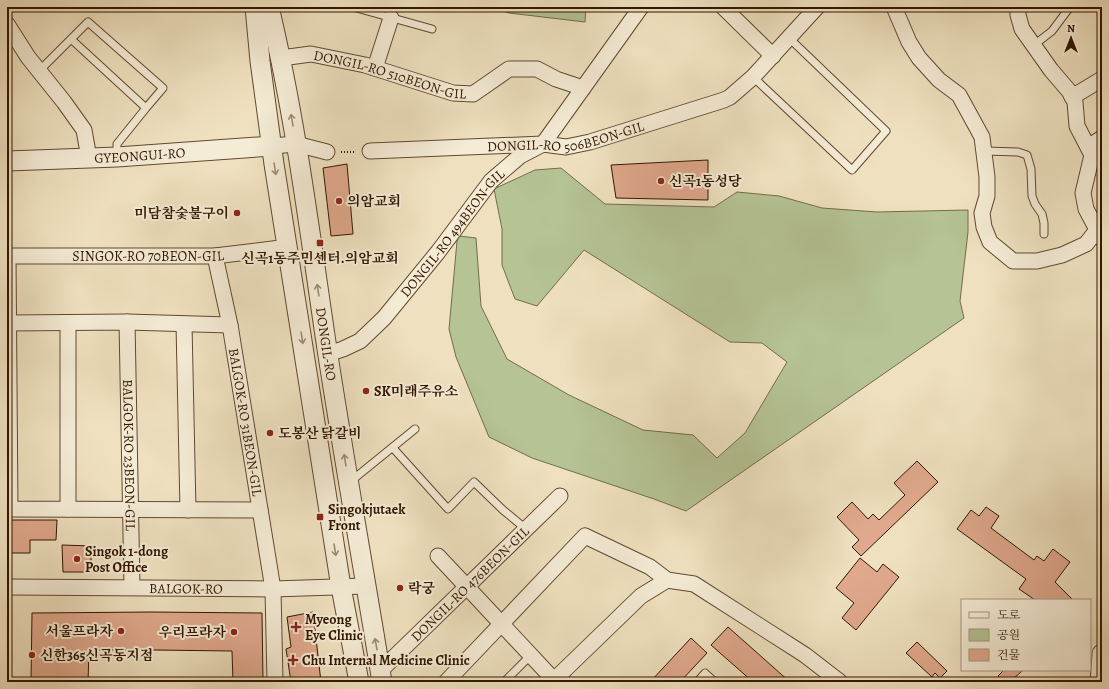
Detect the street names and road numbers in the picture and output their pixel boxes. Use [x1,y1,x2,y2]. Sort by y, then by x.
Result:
street label: DONGIL-RO 510BEON-GIL [312,45,468,103]
street label: DONGIL-RO 506BEON-GIL [487,116,647,157]
street label: GYEONGUI-RO [94,143,186,167]
street label: DONGIL-RO 494BEON-GIL [396,164,509,301]
street label: SINGOK-RO 70BEON-GIL [72,245,226,266]
street label: DONGIL-RO [312,306,341,382]
street label: BALGOK-RO 31BEON-GIL [224,347,267,498]
street label: BALGOK-RO 23BEON-GIL [119,379,140,532]
street label: DONGIL-RO 476BEON-GIL [406,521,534,646]
street label: BALGOK-RO [149,579,223,598]

